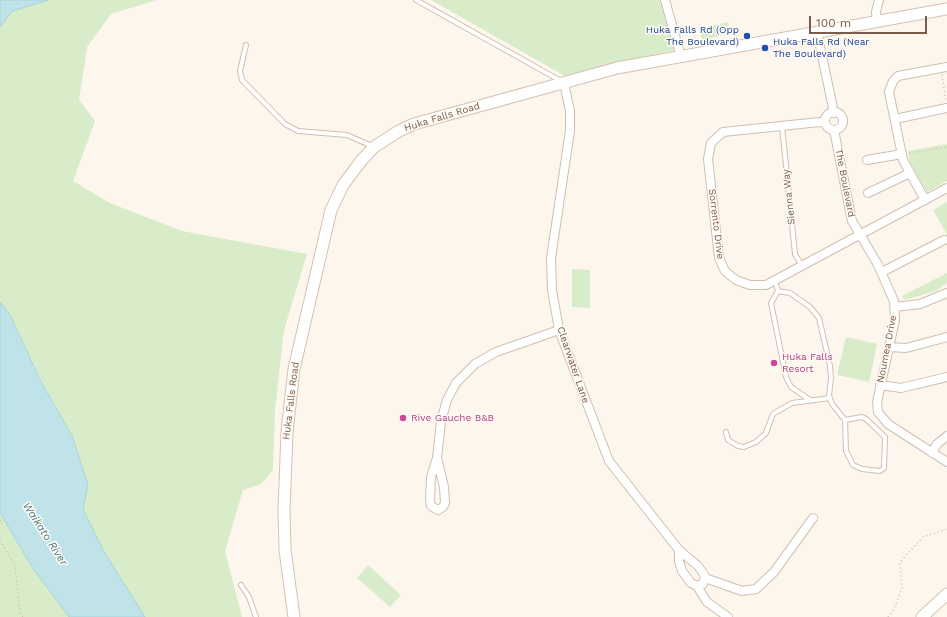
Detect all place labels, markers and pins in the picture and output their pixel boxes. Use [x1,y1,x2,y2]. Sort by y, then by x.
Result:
place label: Huka Falls Rd (Opp The Boulevard) [646,24,739,48]
marker: Huka Falls Rd (Opp The Boulevard) [742,31,752,41]
place label: Huka Falls Rd (Near The Boulevard) [773,36,869,60]
marker: Huka Falls Rd (Near The Boulevard) [760,43,770,53]
place label: Huka Falls Resort [782,351,833,374]
marker: Huka Falls Resort [769,358,779,368]
place label: Rive Gauche B&B [411,412,494,424]
marker: Rive Gauche B&B [398,413,408,423]

